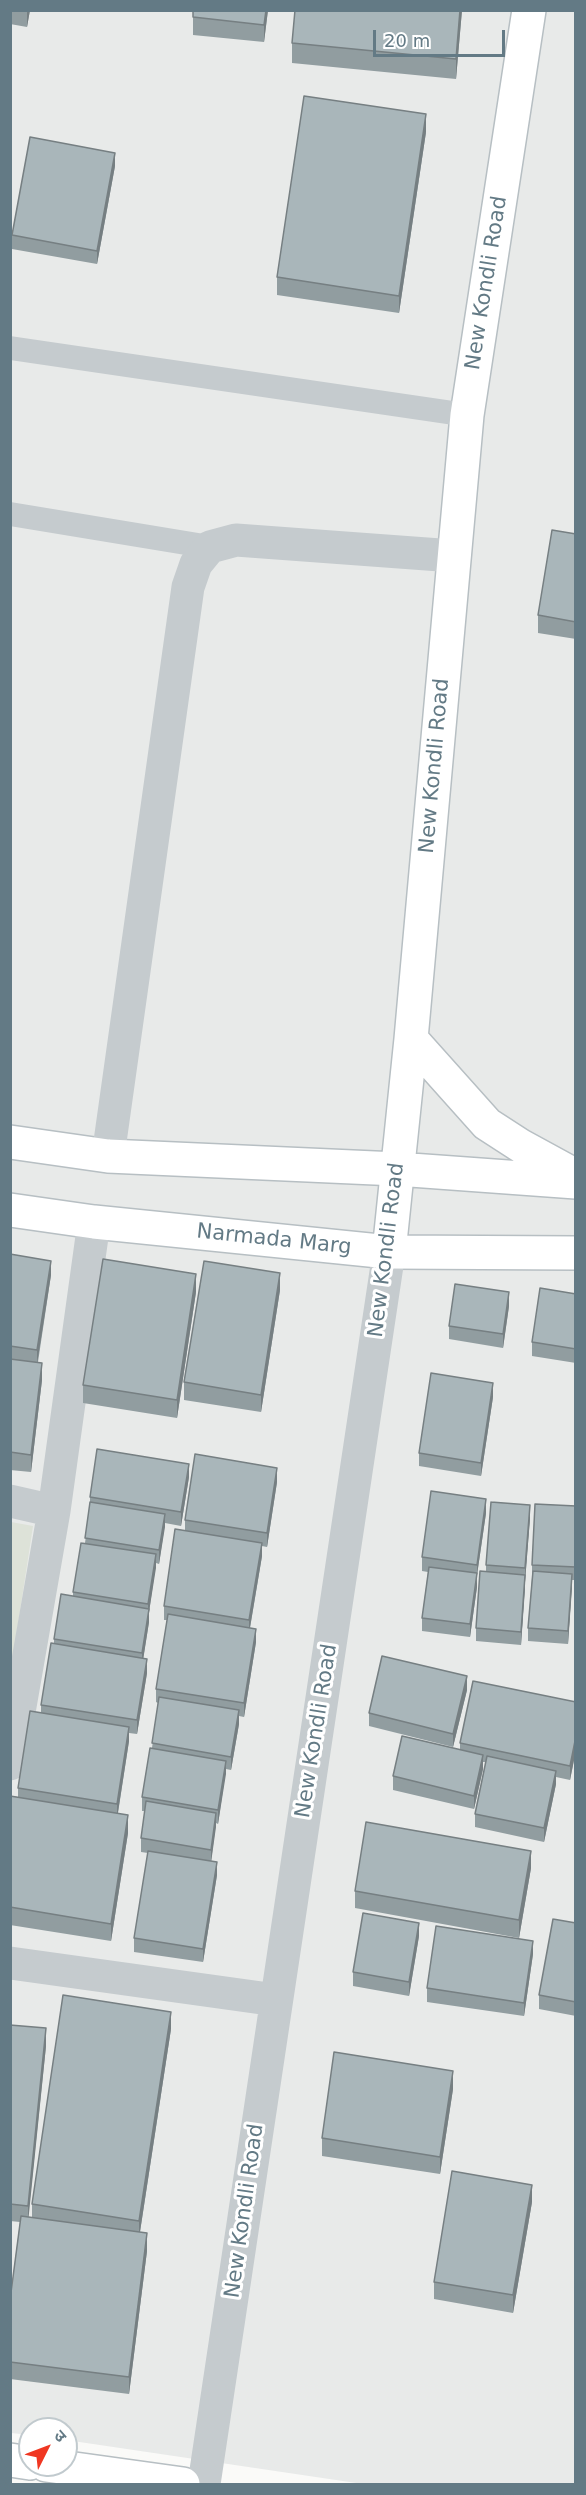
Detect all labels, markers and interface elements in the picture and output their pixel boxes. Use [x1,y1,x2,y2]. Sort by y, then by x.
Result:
scale bar [376,18,508,56]
text: 20 m [384,30,430,51]
street label: New Kondli Road [461,194,513,372]
street label: New Kondli Road [415,677,455,855]
street label: New Kondli Road [364,1161,410,1339]
street label: Narmada Marg [195,1219,353,1261]
street label: New Kondli Road [291,1642,343,1820]
street label: New Kondli Road [220,2122,270,2300]
north arrow [18,2417,78,2477]
text: उ [50,2426,70,2446]

